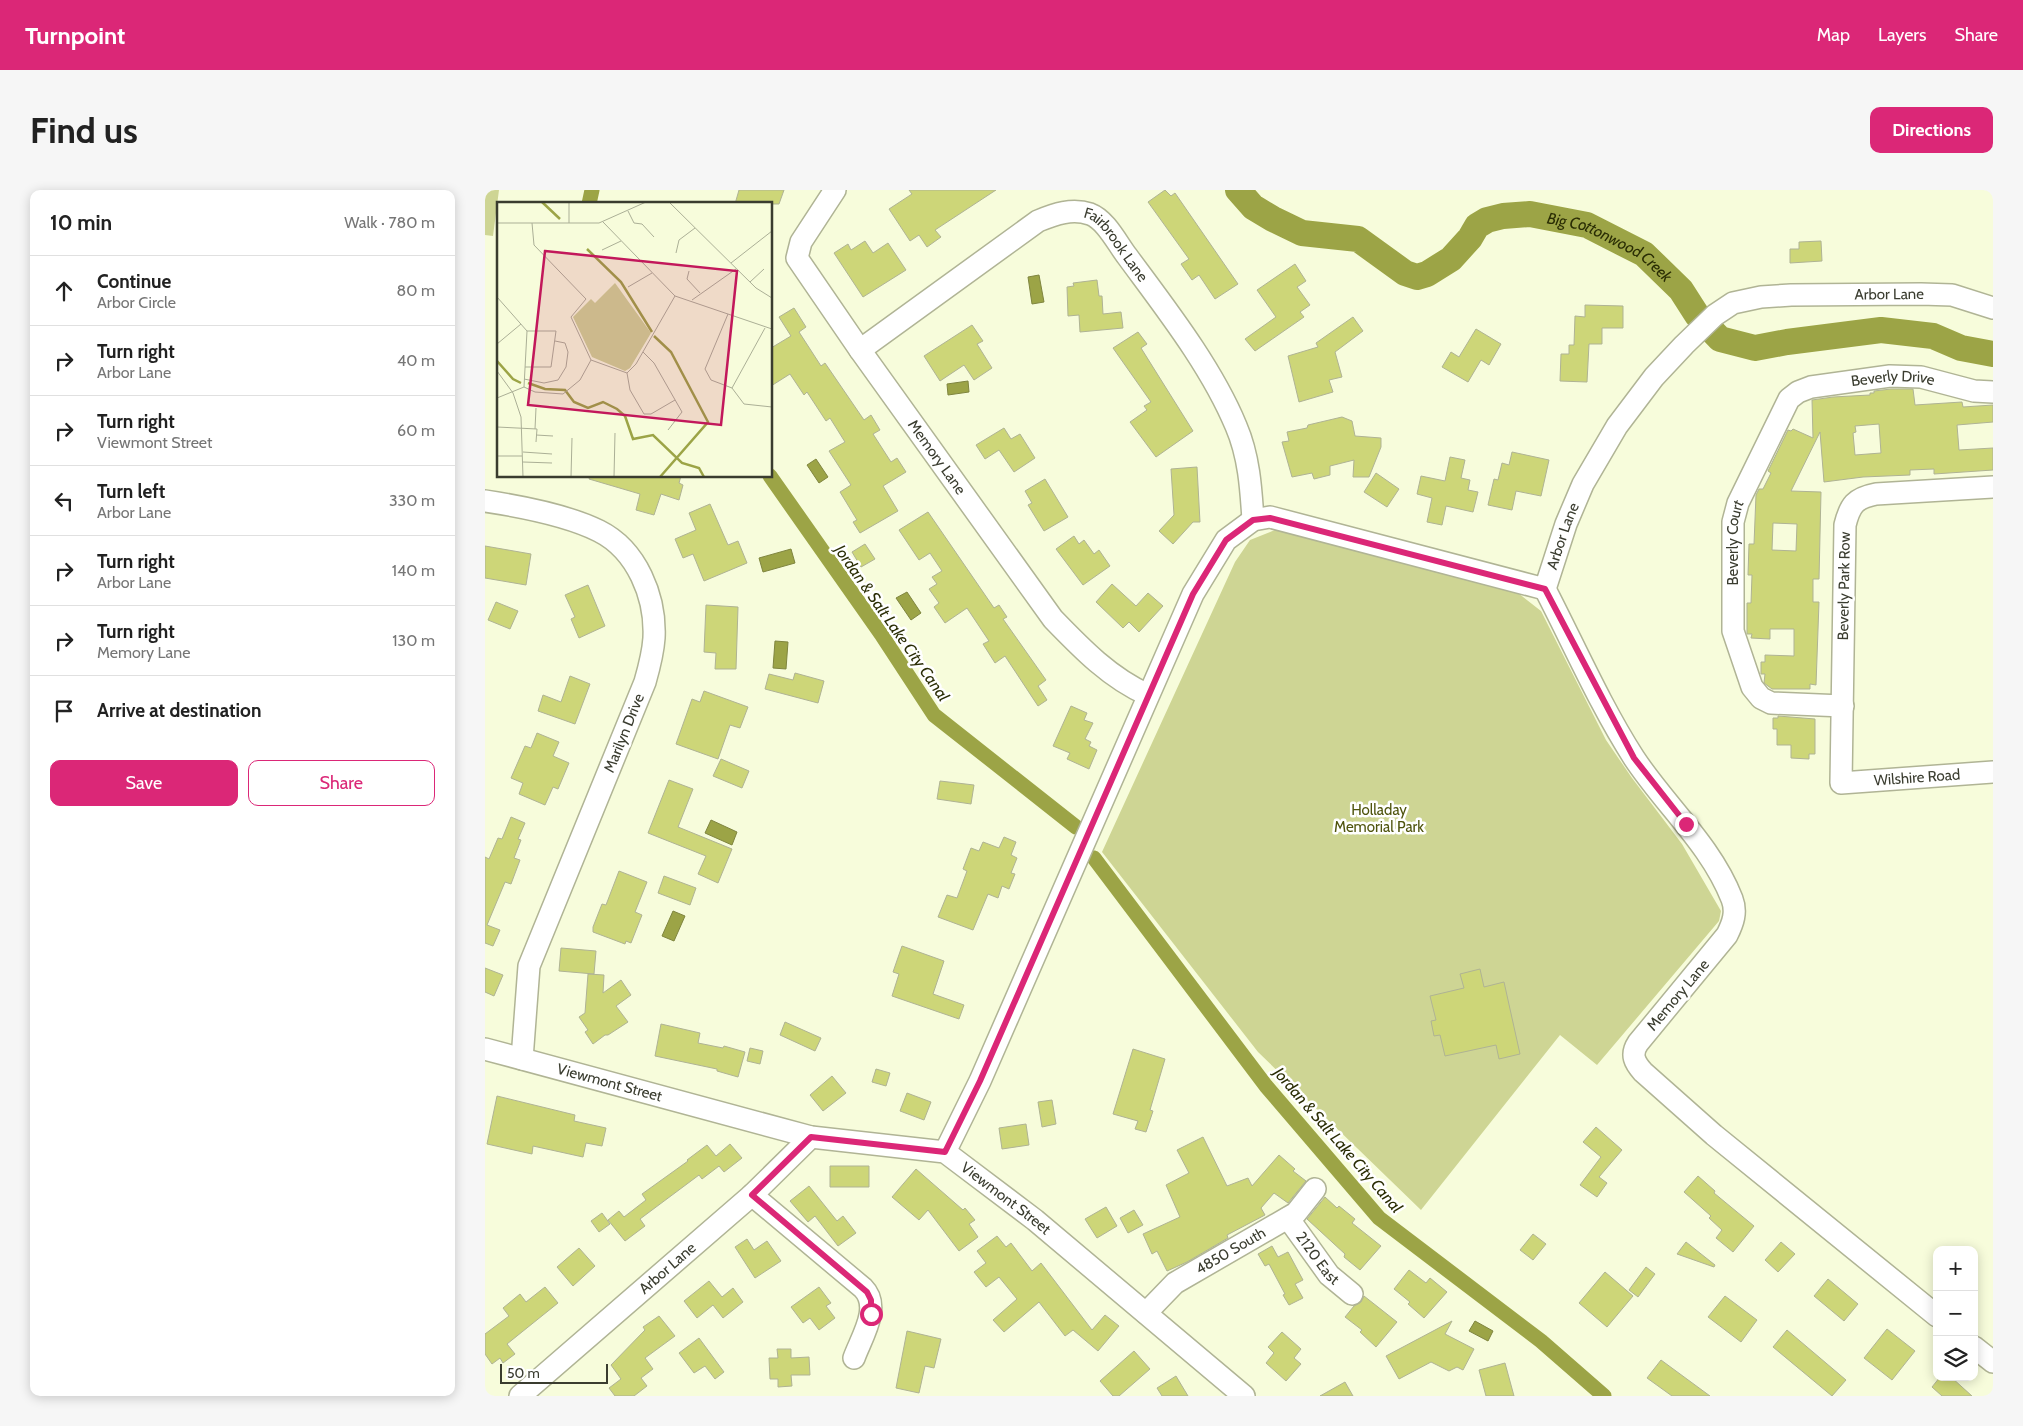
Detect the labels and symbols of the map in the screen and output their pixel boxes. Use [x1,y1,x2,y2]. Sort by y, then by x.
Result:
inset map [497,202,773,478]
street label: Fairbrook Lane [1082,204,1152,286]
water label: Big Cottonwood Creek [1545,208,1677,286]
street label: Arbor Lane [1854,285,1924,304]
street label: Beverly Drive [1850,367,1937,390]
street label: Memory Lane [904,416,970,498]
street label: Beverly Court [1723,497,1747,585]
street label: Arbor Lane [1543,500,1583,572]
street label: Beverly Park Row [1834,531,1854,641]
water label: Jordan & Salt Lake City Canal [830,540,953,705]
street label: Marilyn Drive [600,691,648,775]
street label: Wilshire Road [1873,765,1961,790]
park label: Holladay Memorial Park [1334,801,1424,836]
route end [1675,813,1698,836]
street label: Memory Lane [1643,955,1713,1034]
street label: Viewmont Street [555,1060,664,1105]
water label: Jordan & Salt Lake City Canal [1268,1062,1407,1217]
street label: Viewmont Street [957,1158,1054,1238]
street label: 4850 South [1192,1224,1269,1278]
street label: 2120 East [1292,1228,1343,1289]
street label: Arbor Lane [635,1239,700,1298]
route start [860,1303,883,1326]
scale bar [500,1361,607,1384]

